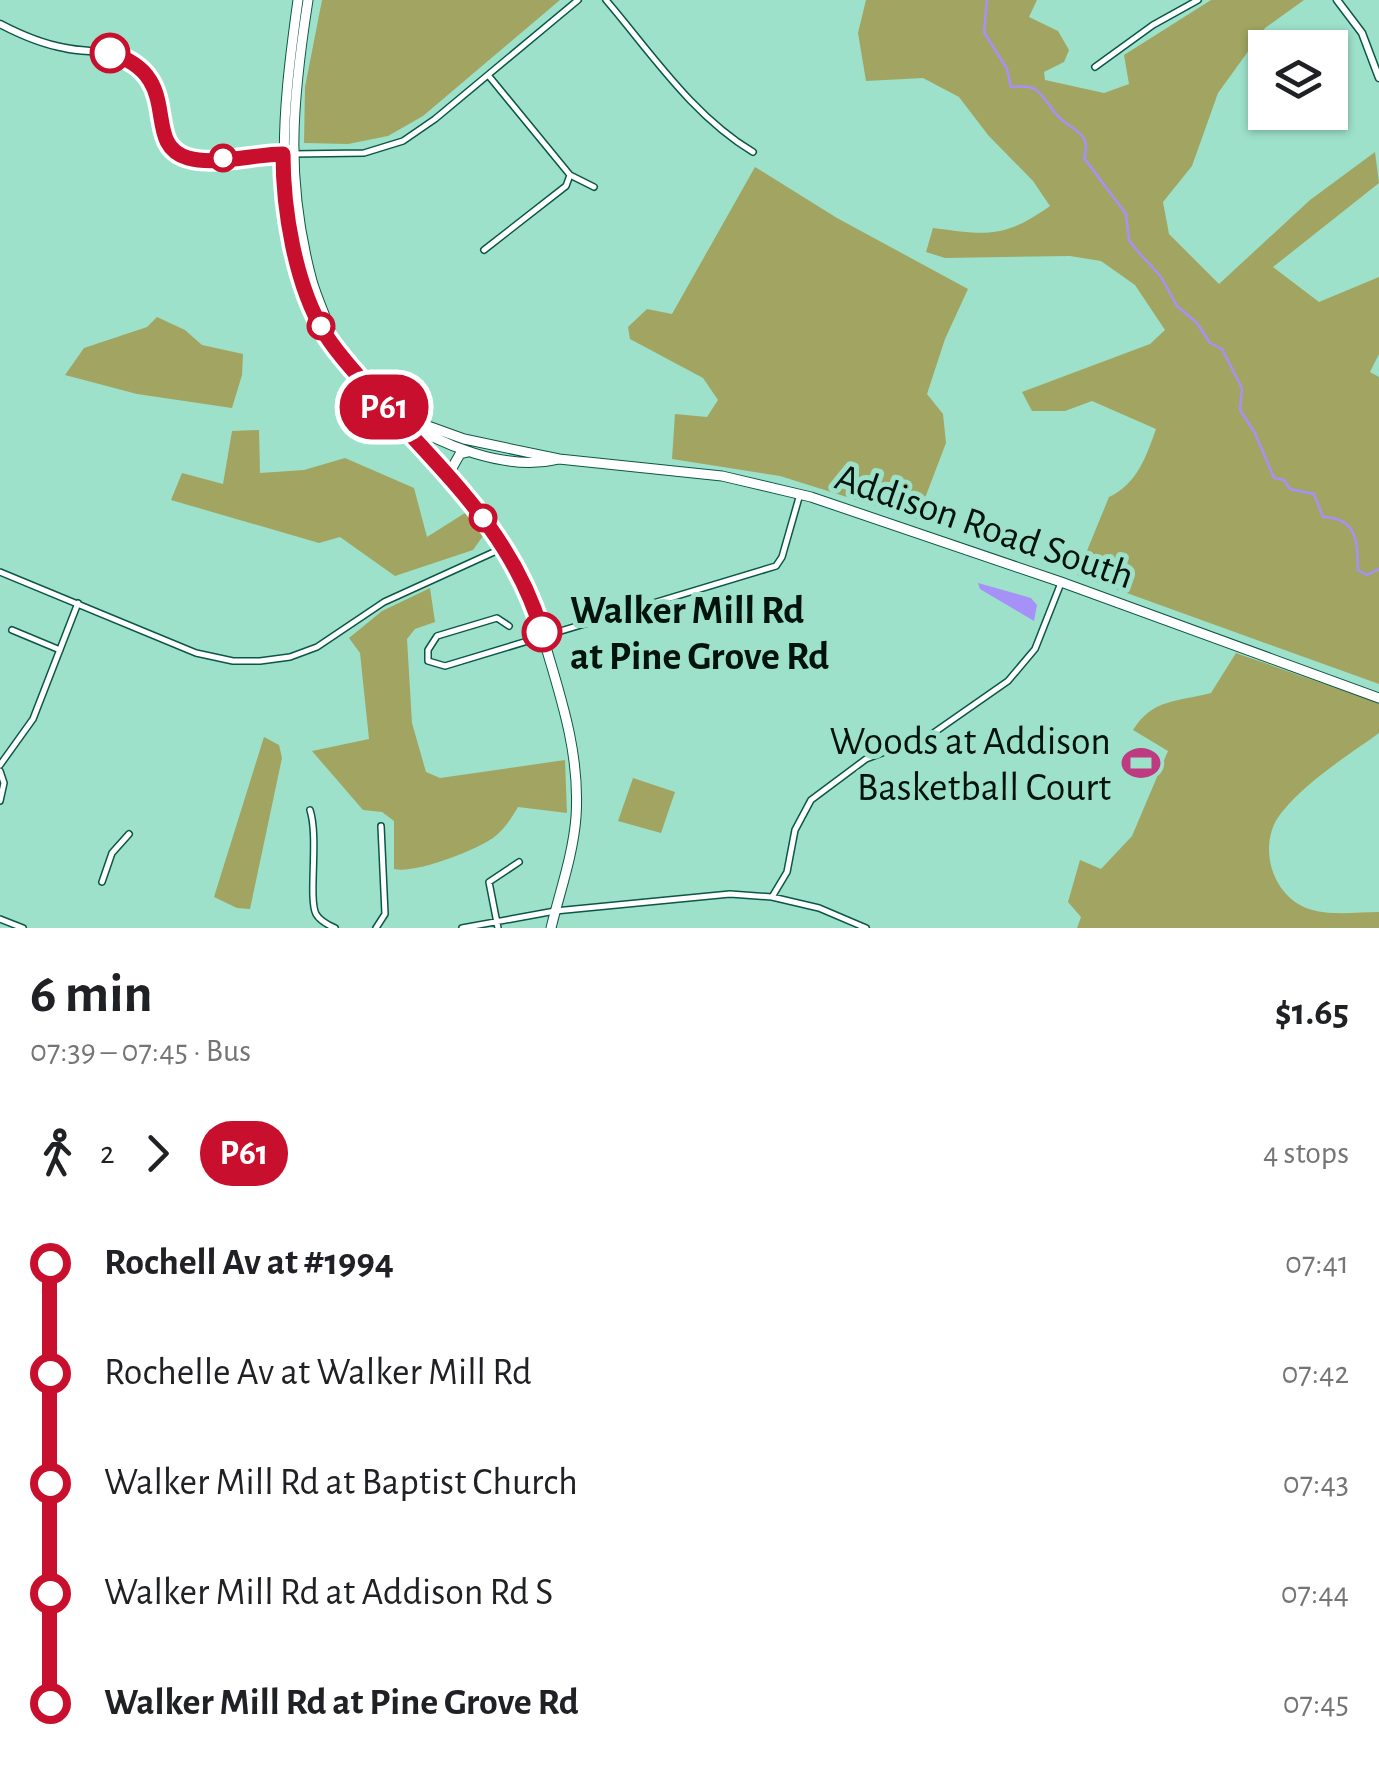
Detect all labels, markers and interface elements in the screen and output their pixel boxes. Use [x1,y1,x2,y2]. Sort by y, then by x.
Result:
map controls [1248,30,1348,130]
button: layers [1248,30,1348,130]
unlabelled marker [91,34,129,72]
unlabelled marker [210,145,236,171]
unlabelled marker [308,313,334,339]
line badge: P61 [326,374,442,440]
text: P61 [360,390,408,425]
street label: Addison Road South [830,457,1139,597]
unlabelled marker [470,505,496,531]
place label: Walker Mill Rd at Pine Grove Rd [570,591,829,677]
marker: Walker Mill Rd at Pine Grove Rd [523,613,561,651]
place label: Woods at Addison Basketball Court [830,722,1111,808]
sports icon: Woods at Addison Basketball Court [1120,742,1162,784]
text: 6 min [30,967,153,1022]
text: $1.65 [1275,994,1349,1032]
text: 07:39 – 07:45 · Bus [30,1035,251,1067]
icon: walk [30,1126,85,1181]
icon: forward [130,1126,185,1181]
text: P61 [220,1136,268,1171]
text: 2 [100,1137,115,1169]
text: 4 stops [1263,1137,1349,1169]
text: Rochell Av at #1994 [104,1244,394,1282]
text: 07:41 [1285,1247,1349,1279]
text: Rochelle Av at Walker Mill Rd [104,1354,532,1392]
text: 07:42 [1281,1357,1349,1389]
text: Walker Mill Rd at Baptist Church [104,1464,578,1502]
text: 07:43 [1283,1467,1349,1499]
text: Walker Mill Rd at Addison Rd S [104,1574,553,1612]
text: 07:44 [1281,1577,1349,1609]
text: Walker Mill Rd at Pine Grove Rd [104,1684,579,1722]
text: 07:45 [1283,1687,1349,1719]

